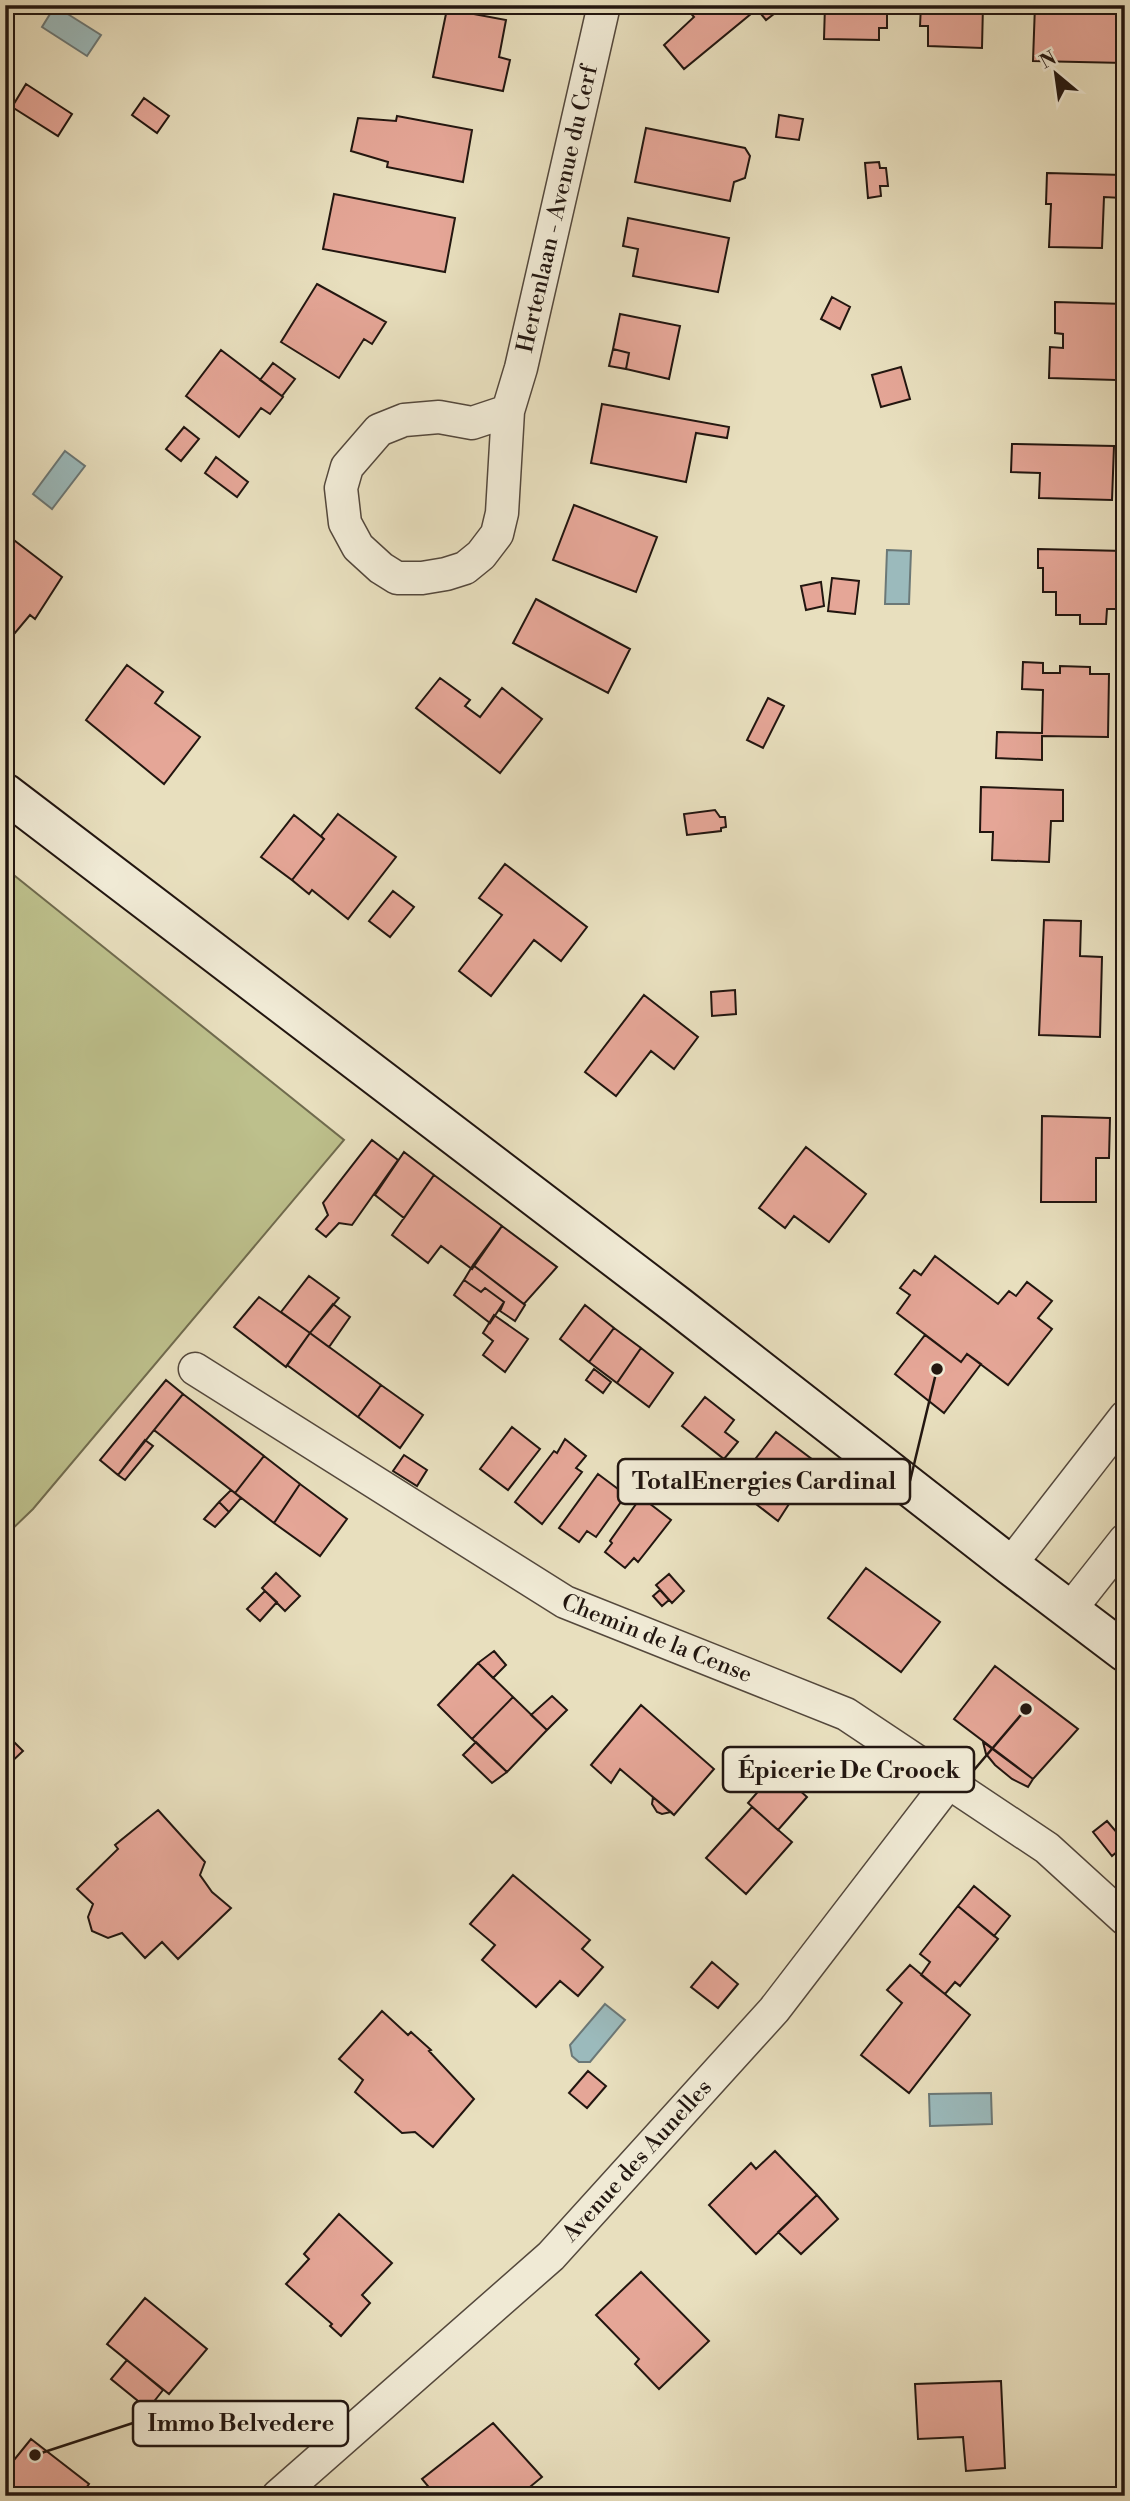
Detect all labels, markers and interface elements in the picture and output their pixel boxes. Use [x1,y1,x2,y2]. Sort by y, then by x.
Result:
north arrow [1021,38,1092,108]
text: N [1036,46,1061,74]
street label: Hertenlaan - Avenue du Cerf [511,61,604,355]
callout: TotalEnergies Cardinal [618,1459,910,1504]
text: TotalEnergies Cardinal [632,1467,896,1497]
street label: Chemin de la Cense [557,1588,756,1689]
callout: Épicerie De Croock [723,1747,974,1792]
text: Épicerie De Croock [738,1754,961,1786]
street label: Avenue des Aunelles [556,2074,718,2249]
callout: Immo Belvedere [133,2401,348,2446]
text: Immo Belvedere [148,2409,335,2439]

